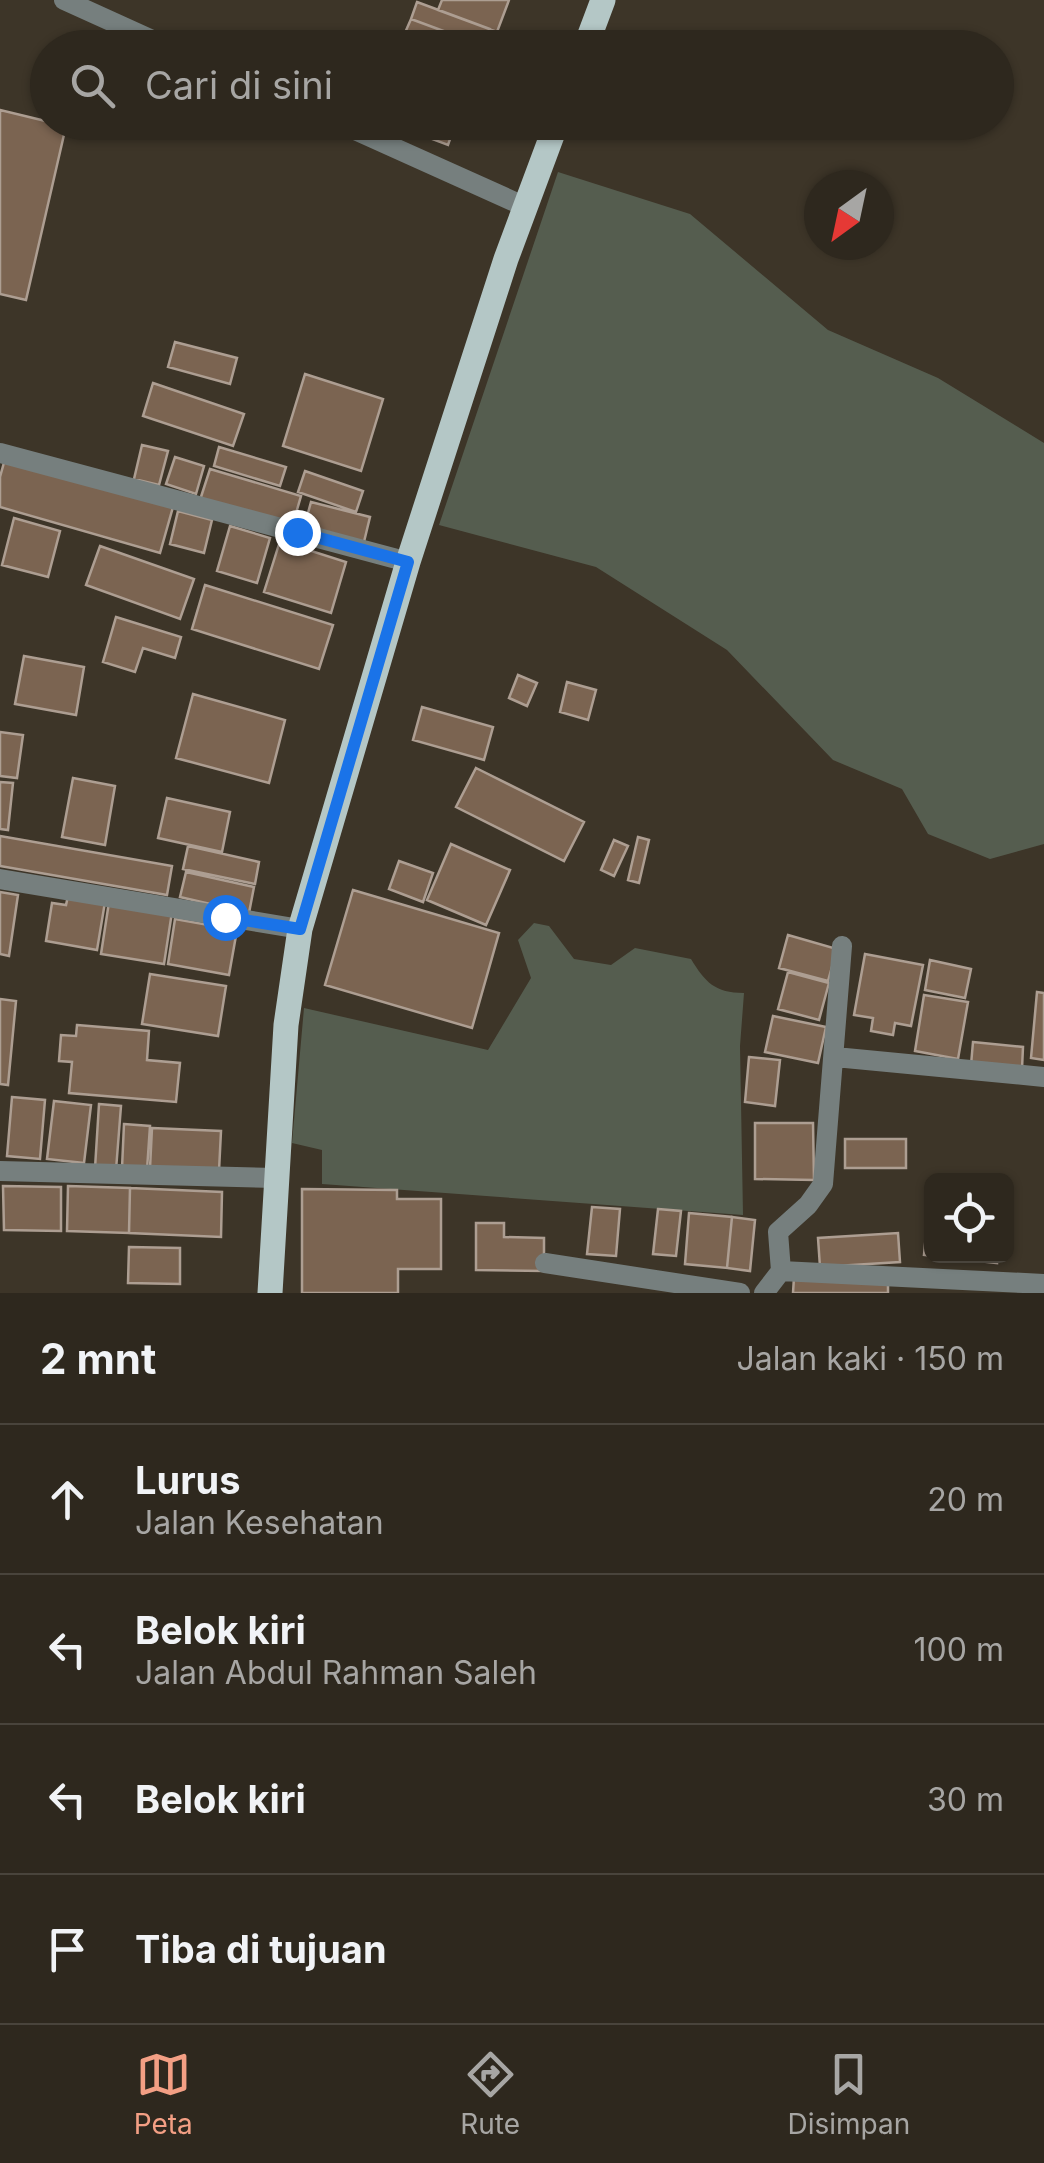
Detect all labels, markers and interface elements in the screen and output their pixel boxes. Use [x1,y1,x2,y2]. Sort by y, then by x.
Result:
search box [30,30,1014,140]
icon: search [65,58,120,113]
text: Cari di sini [145,62,333,108]
north arrow [804,170,894,260]
route end [275,510,321,556]
route start [203,895,249,941]
map controls [924,1173,1014,1263]
button: locate [924,1173,1014,1263]
text: 2 mnt [40,1333,156,1384]
text: Jalan kaki · 150 m [736,1339,1004,1378]
text: Lurus [135,1457,241,1503]
icon: ahead [40,1472,95,1527]
text: 20 m [927,1480,1004,1519]
text: Jalan Kesehatan [135,1503,384,1542]
text: Belok kiri [135,1607,306,1653]
icon: left [40,1622,95,1677]
text: 100 m [914,1630,1004,1669]
text: Jalan Abdul Rahman Saleh [135,1653,537,1692]
icon: left [40,1772,95,1827]
text: Belok kiri [135,1776,306,1822]
text: 30 m [927,1780,1004,1819]
icon: arrive [40,1922,95,1977]
text: Tiba di tujuan [135,1926,387,1972]
tab: Peta [134,2047,193,2141]
tab: Rute [460,2047,520,2141]
tab: Disimpan [788,2047,910,2141]

